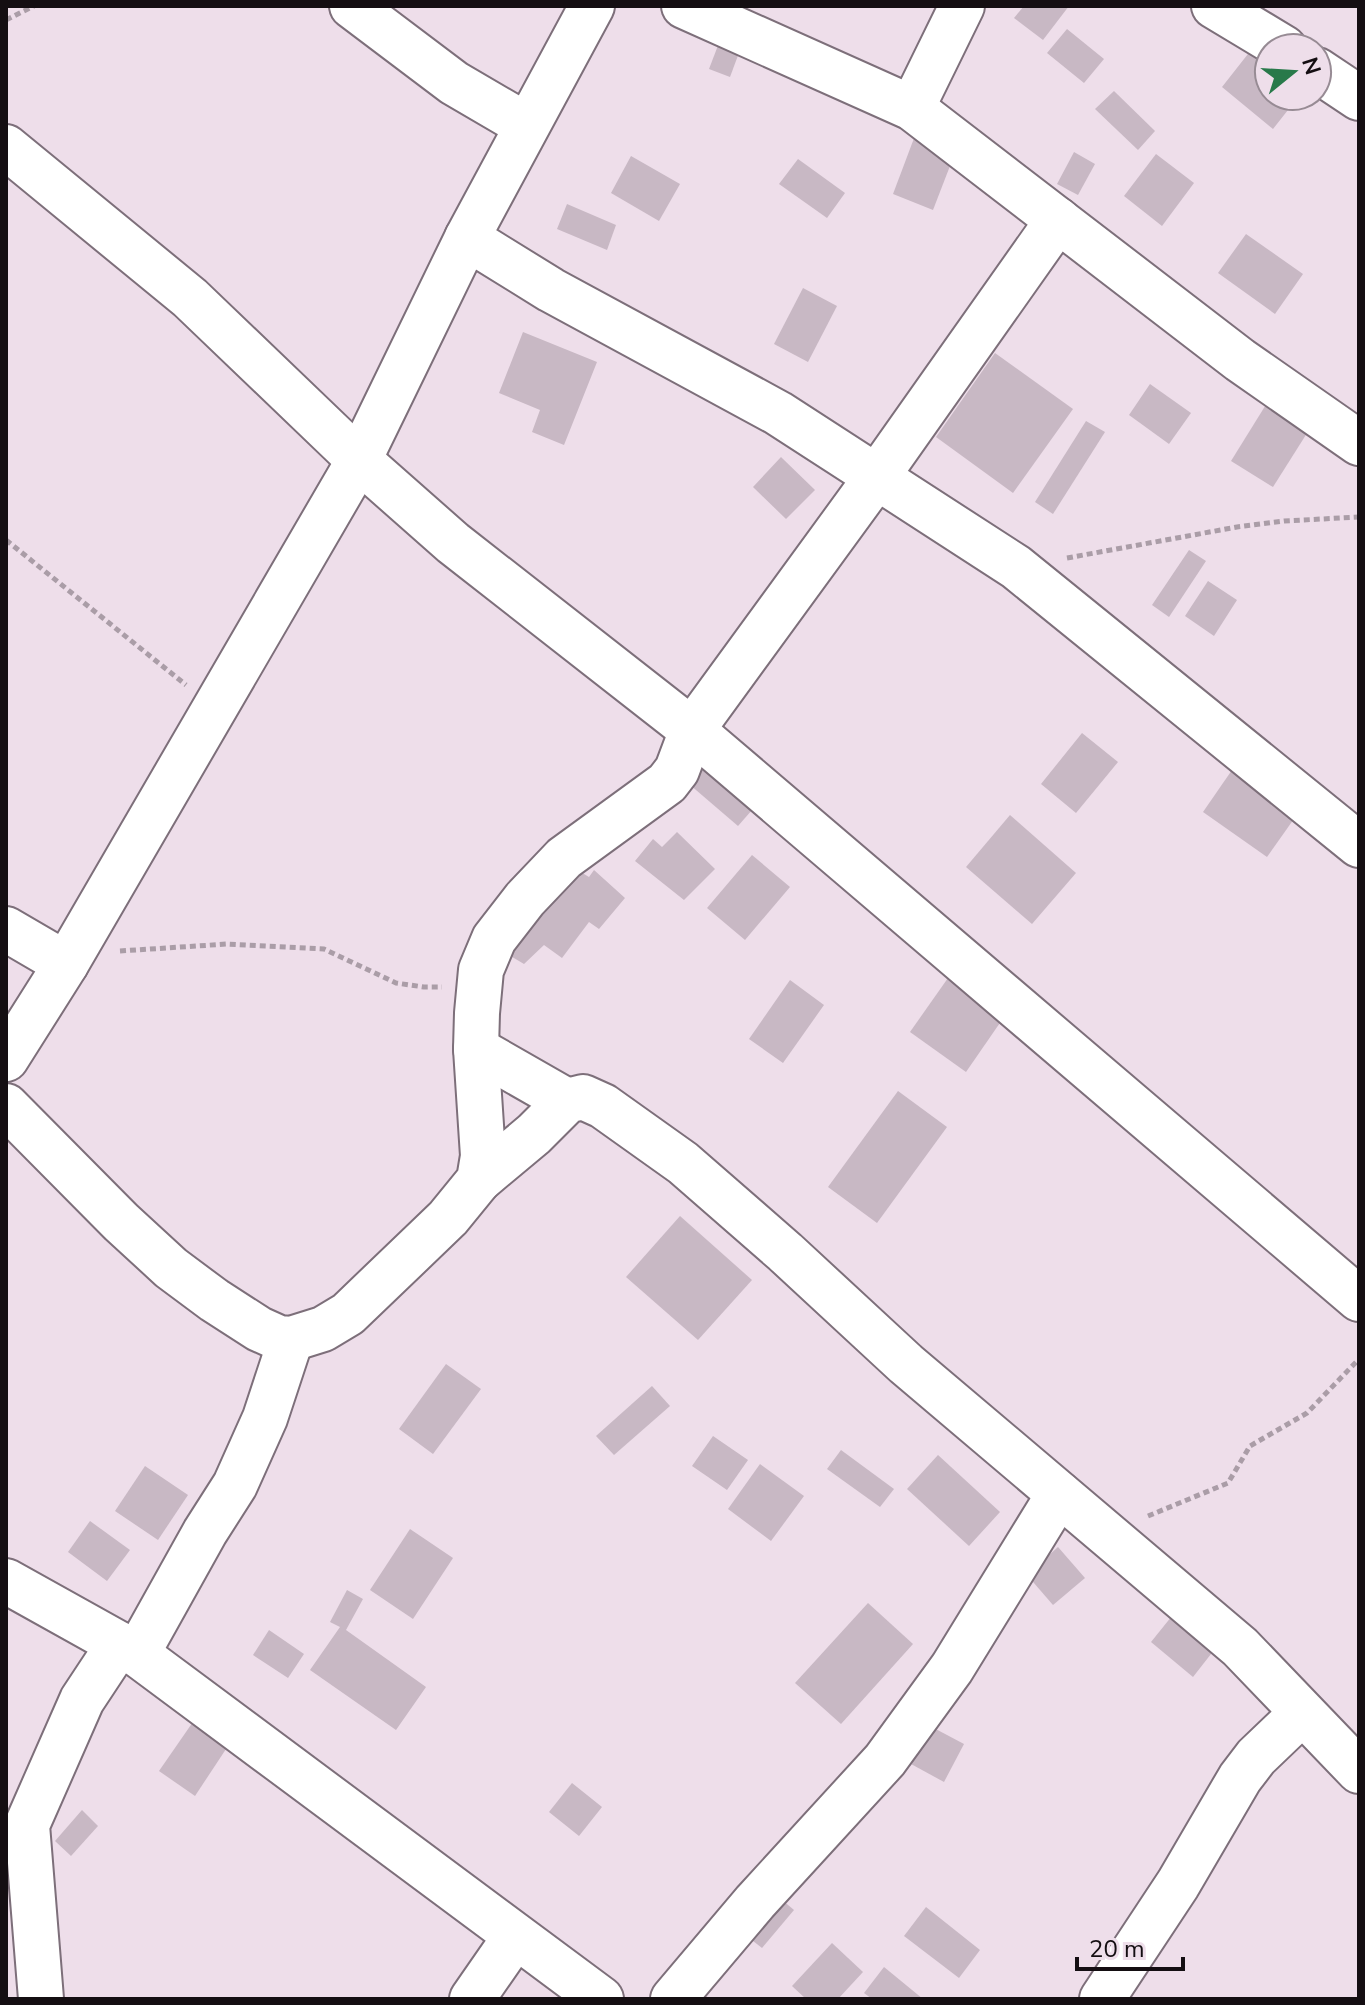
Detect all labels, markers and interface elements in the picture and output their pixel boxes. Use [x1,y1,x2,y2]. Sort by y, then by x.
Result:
north arrow [1253,32,1333,112]
text: N [1294,54,1328,79]
scale bar [1077,1921,1183,1971]
text: 20 m [1089,1933,1145,1965]

